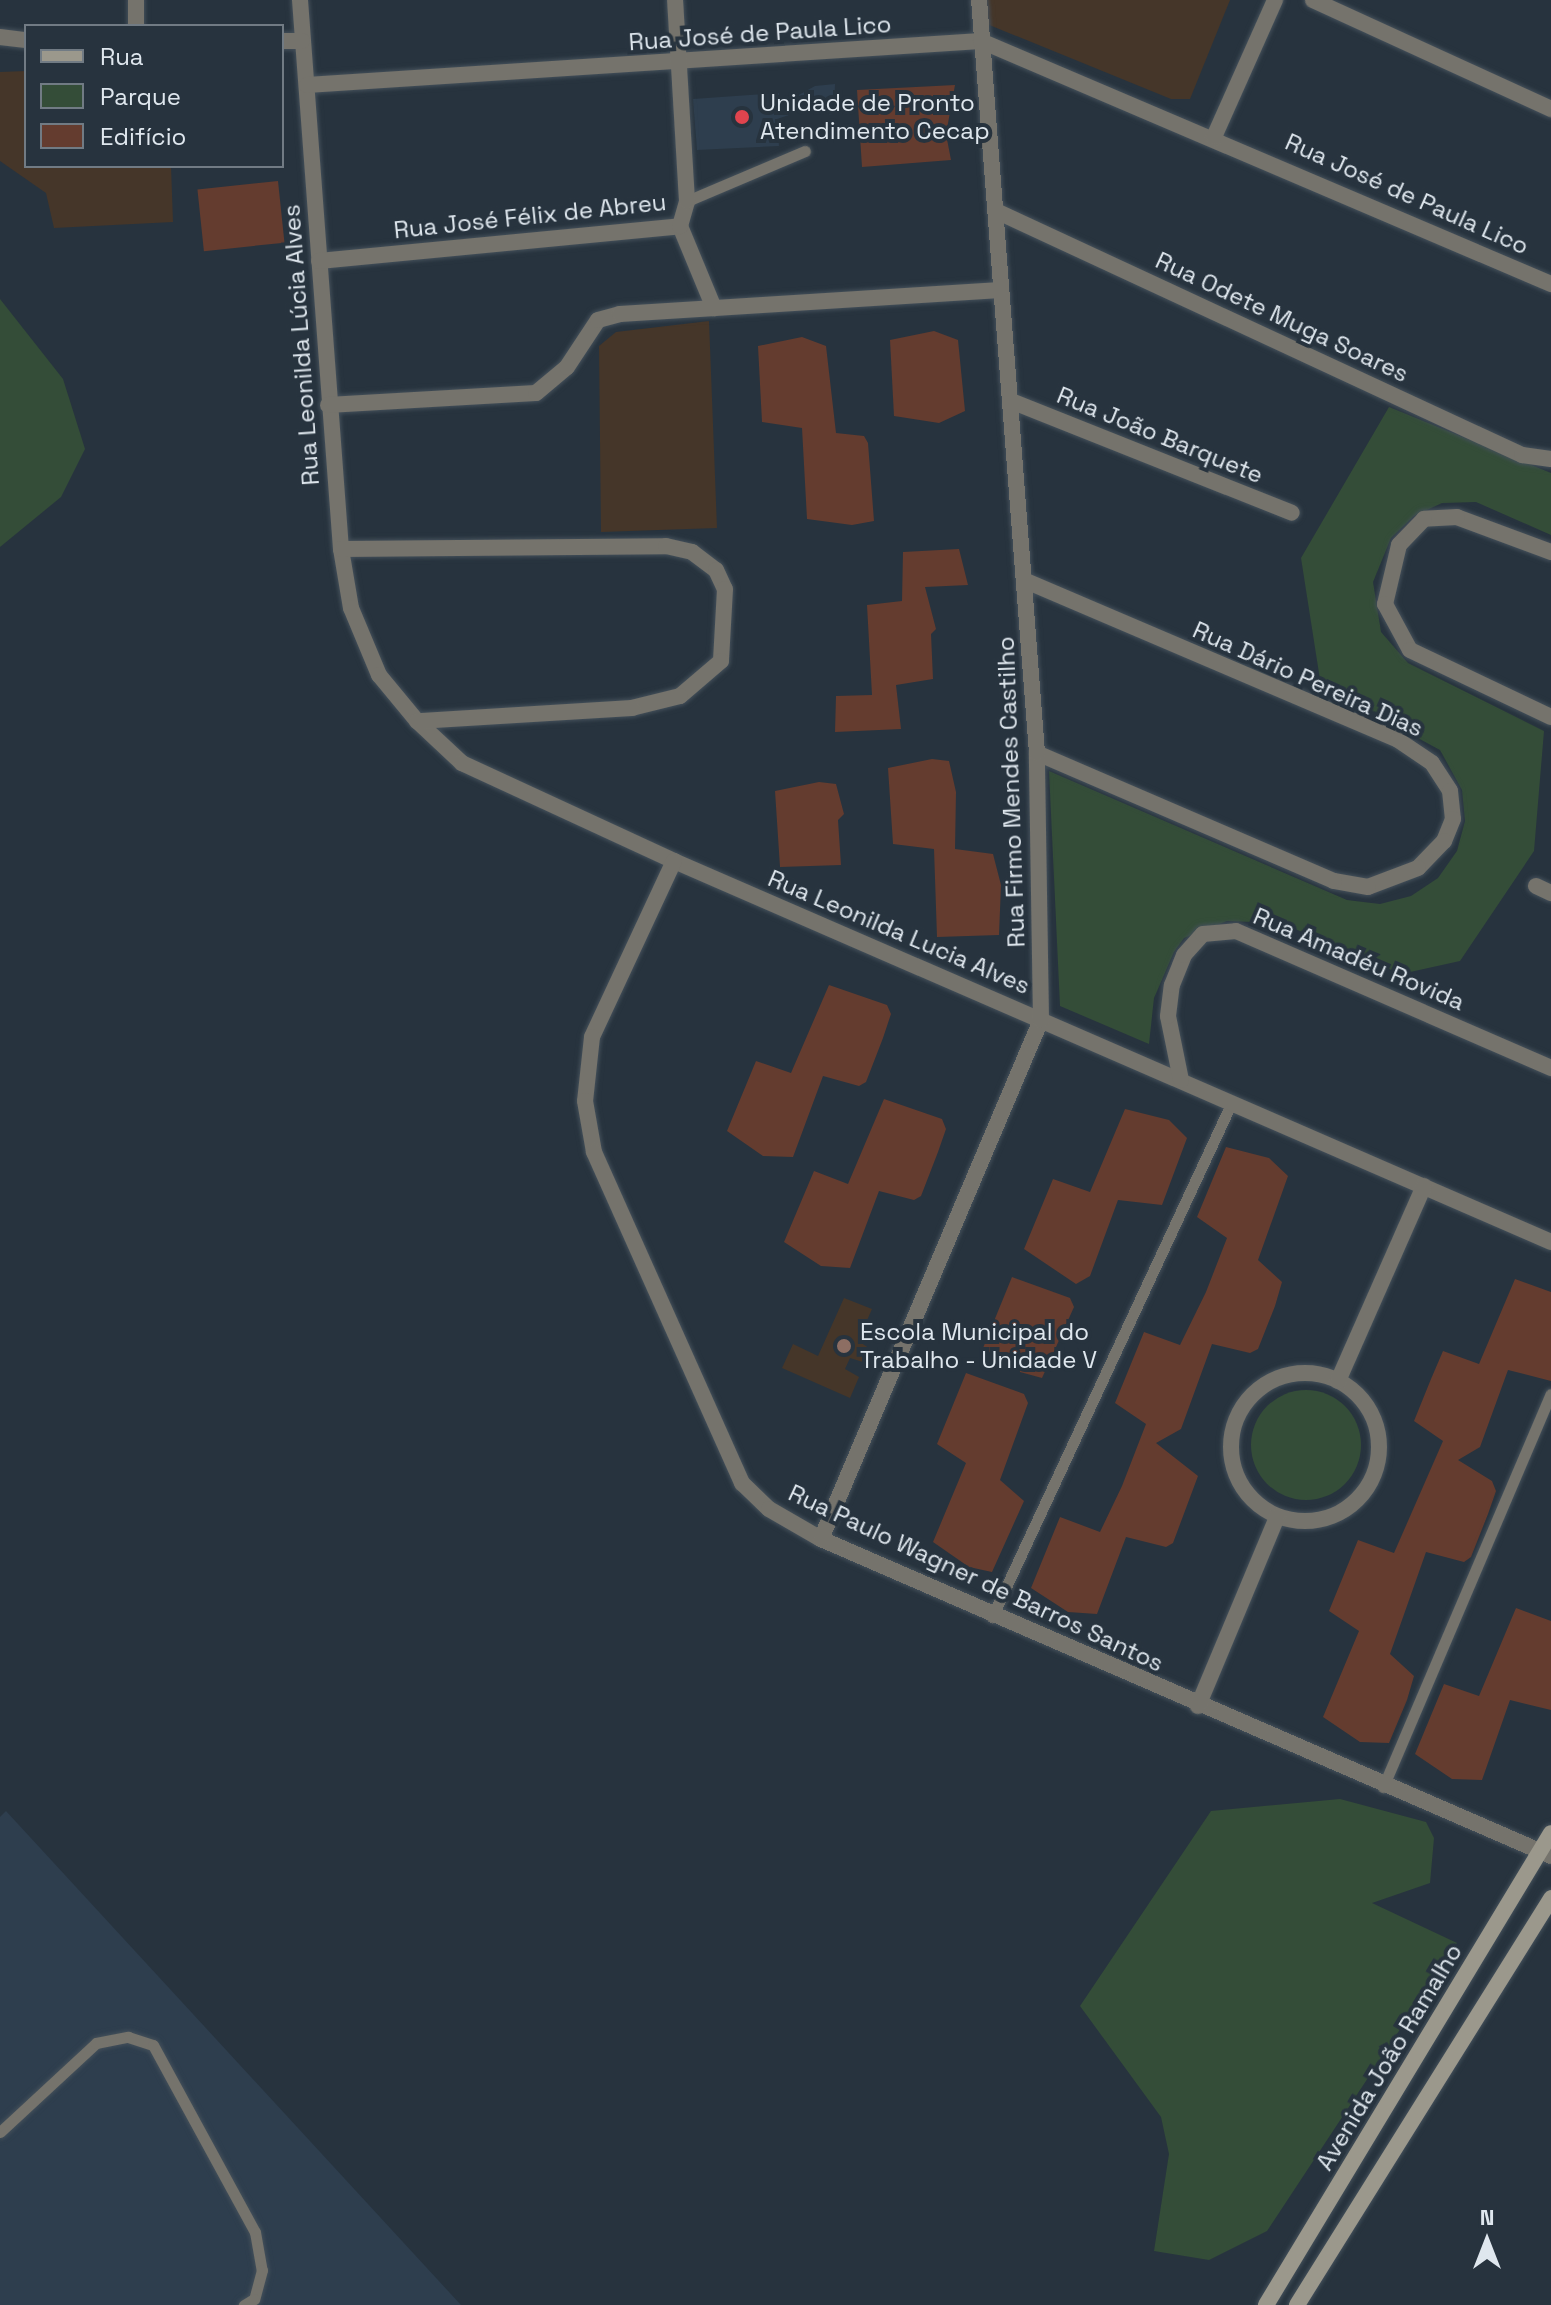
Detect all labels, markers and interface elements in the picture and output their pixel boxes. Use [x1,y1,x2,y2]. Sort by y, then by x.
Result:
street label: Rua José de Paula Lico [628,9,892,57]
legend [24,24,284,168]
text: Rua [100,41,144,72]
text: Parque [100,81,181,112]
place label: Unidade de Pronto Atendimento Cecap [760,89,990,145]
marker: Unidade de Pronto Atendimento Cecap [731,106,753,128]
text: Edifício [100,121,186,152]
street label: Rua José de Paula Lico [1281,127,1533,261]
street label: Rua José Félix de Abreu [392,187,668,245]
street label: Rua Leonilda Lúcia Alves [277,203,325,487]
street label: Rua Odete Muga Soares [1151,246,1413,388]
street label: Rua João Barquete [1053,380,1267,490]
street label: Rua Dário Pereira Dias [1188,615,1428,743]
street label: Rua Firmo Mendes Castilho [991,636,1031,948]
street label: Rua Leonilda Lucia Alves [764,864,1034,1000]
street label: Rua Amadéu Rovida [1249,901,1469,1017]
place label: Escola Municipal do Trabalho - Unidade V [860,1318,1099,1374]
marker: Escola Municipal do Trabalho - Unidade V [835,1337,853,1355]
street label: Rua Paulo Wagner de Barros Santos [784,1478,1168,1678]
street label: Avenida João Ramalho [1310,1939,1468,2175]
north arrow [1447,2201,1527,2281]
text: N [1480,2203,1494,2231]

